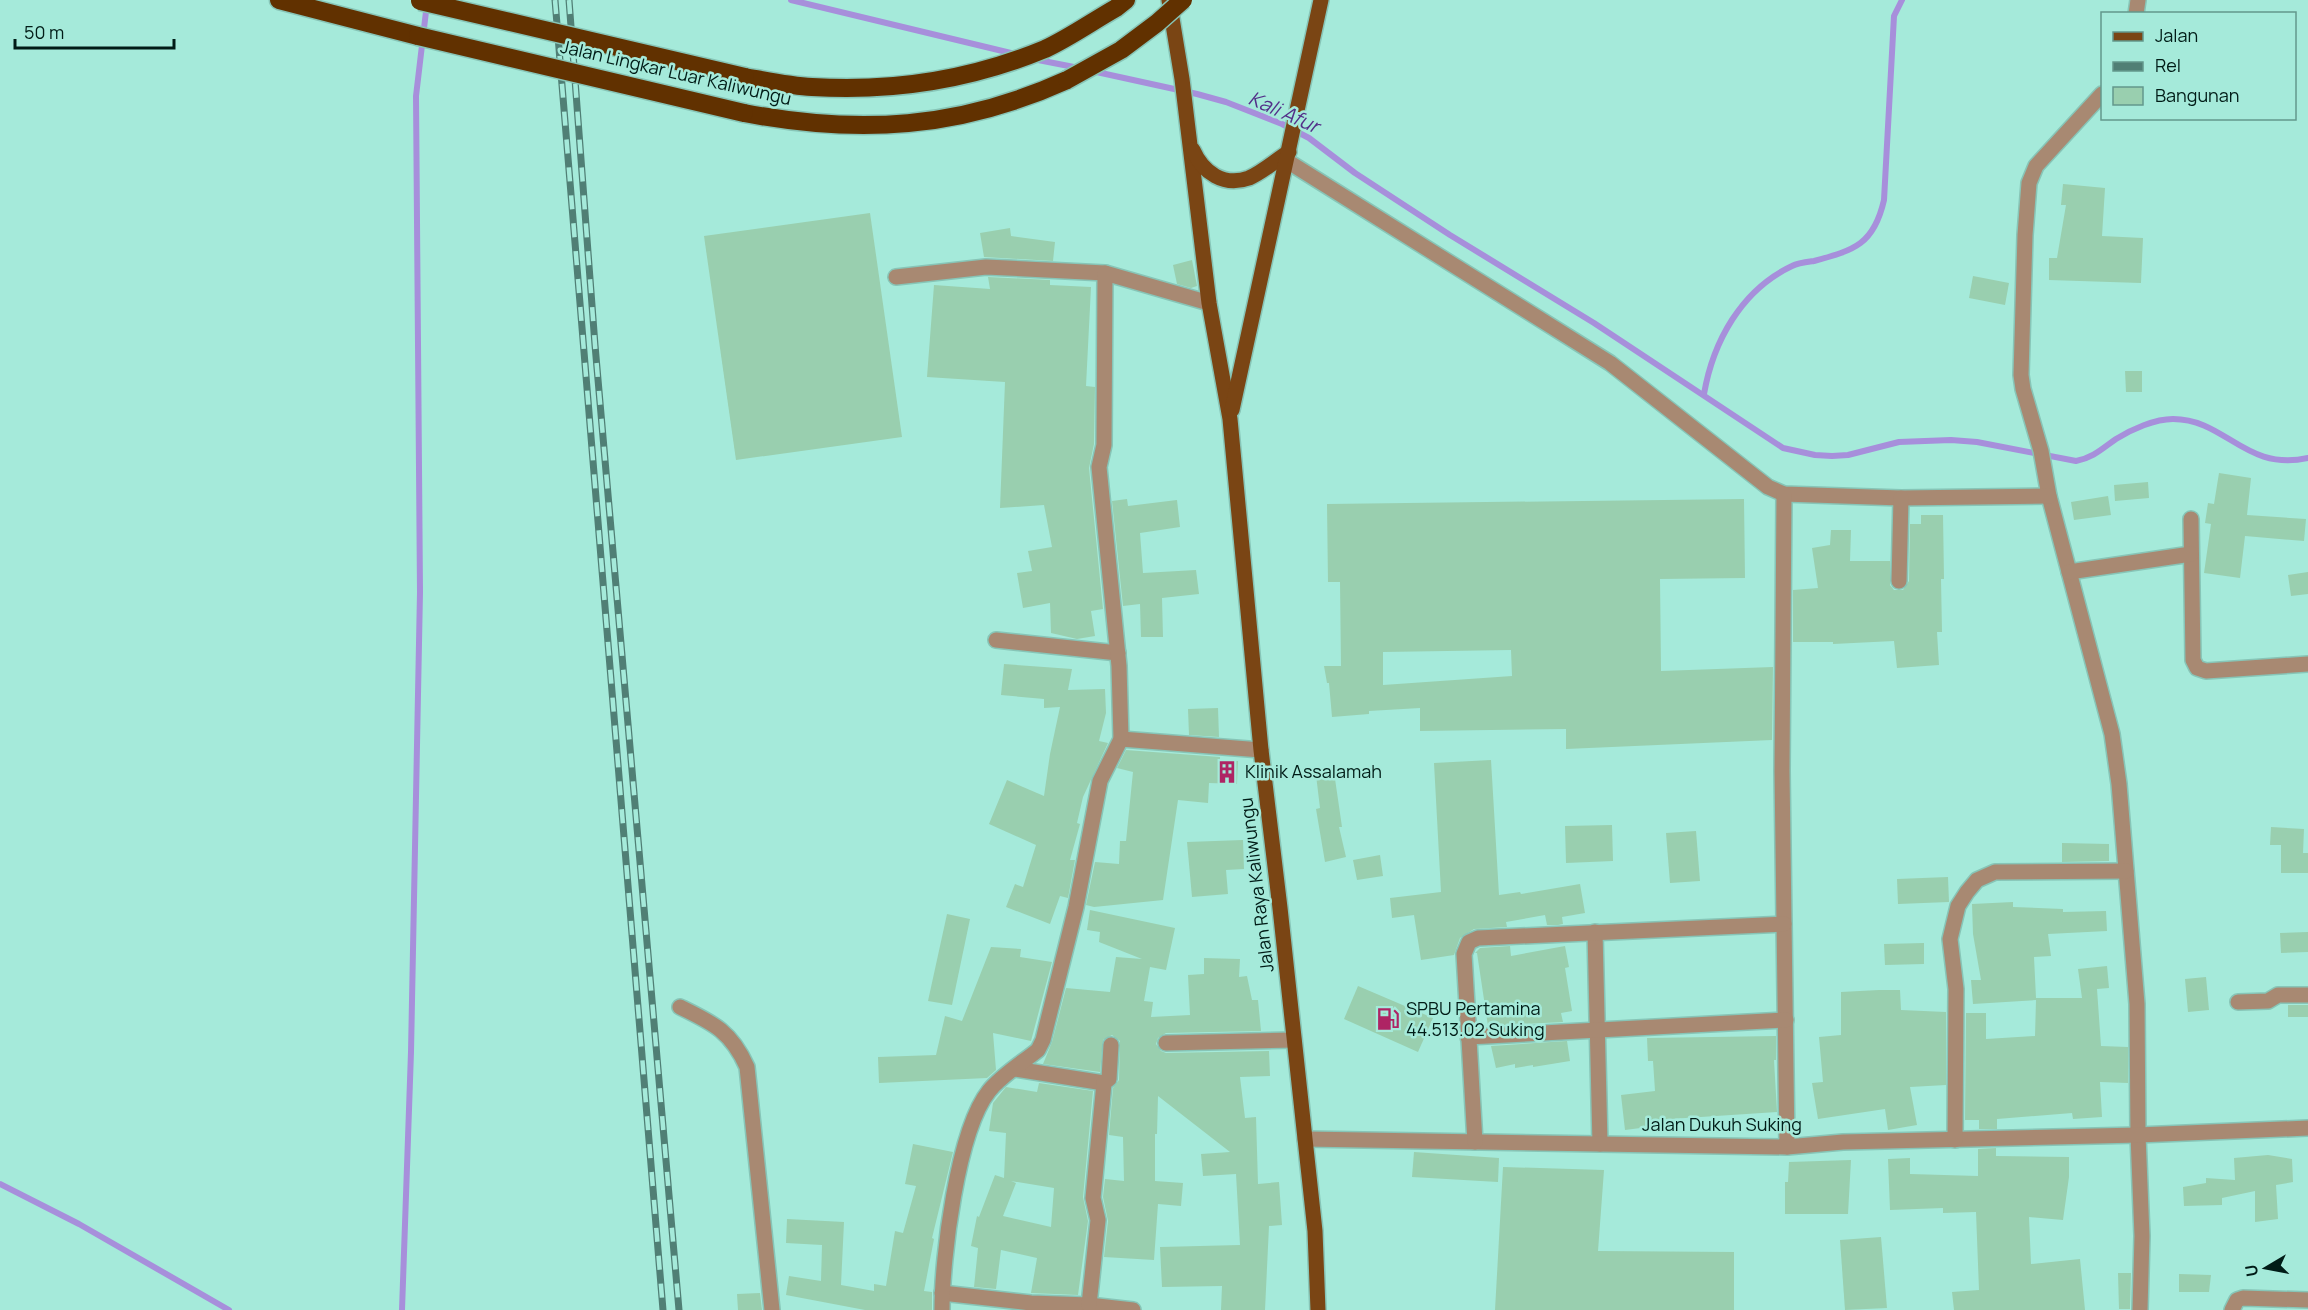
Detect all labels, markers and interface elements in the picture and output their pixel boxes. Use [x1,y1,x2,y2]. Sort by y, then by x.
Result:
scale bar [15,12,174,50]
legend [2101,12,2296,120]
text: 50 m [24,20,64,44]
text: Jalan [2155,23,2198,47]
street label: Jalan Lingkar Luar Kaliwungu [558,34,794,110]
text: Rel [2155,53,2181,77]
text: Bangunan [2155,83,2239,107]
water label: Kali Afur [1245,84,1326,140]
building icon: Klinik Assalamah [1214,759,1240,785]
place label: Klinik Assalamah [1245,759,1382,783]
street label: Jalan Raya Kaliwungu [1233,796,1279,974]
place label: SPBU Pertamina 44.513.02 Suking [1406,996,1545,1041]
fuel station icon: SPBU Pertamina 44.513.02 Suking [1375,1006,1401,1032]
street label: Jalan Dukuh Suking [1642,1112,1802,1136]
north arrow [2236,1238,2296,1298]
text: U [2239,1263,2263,1278]

